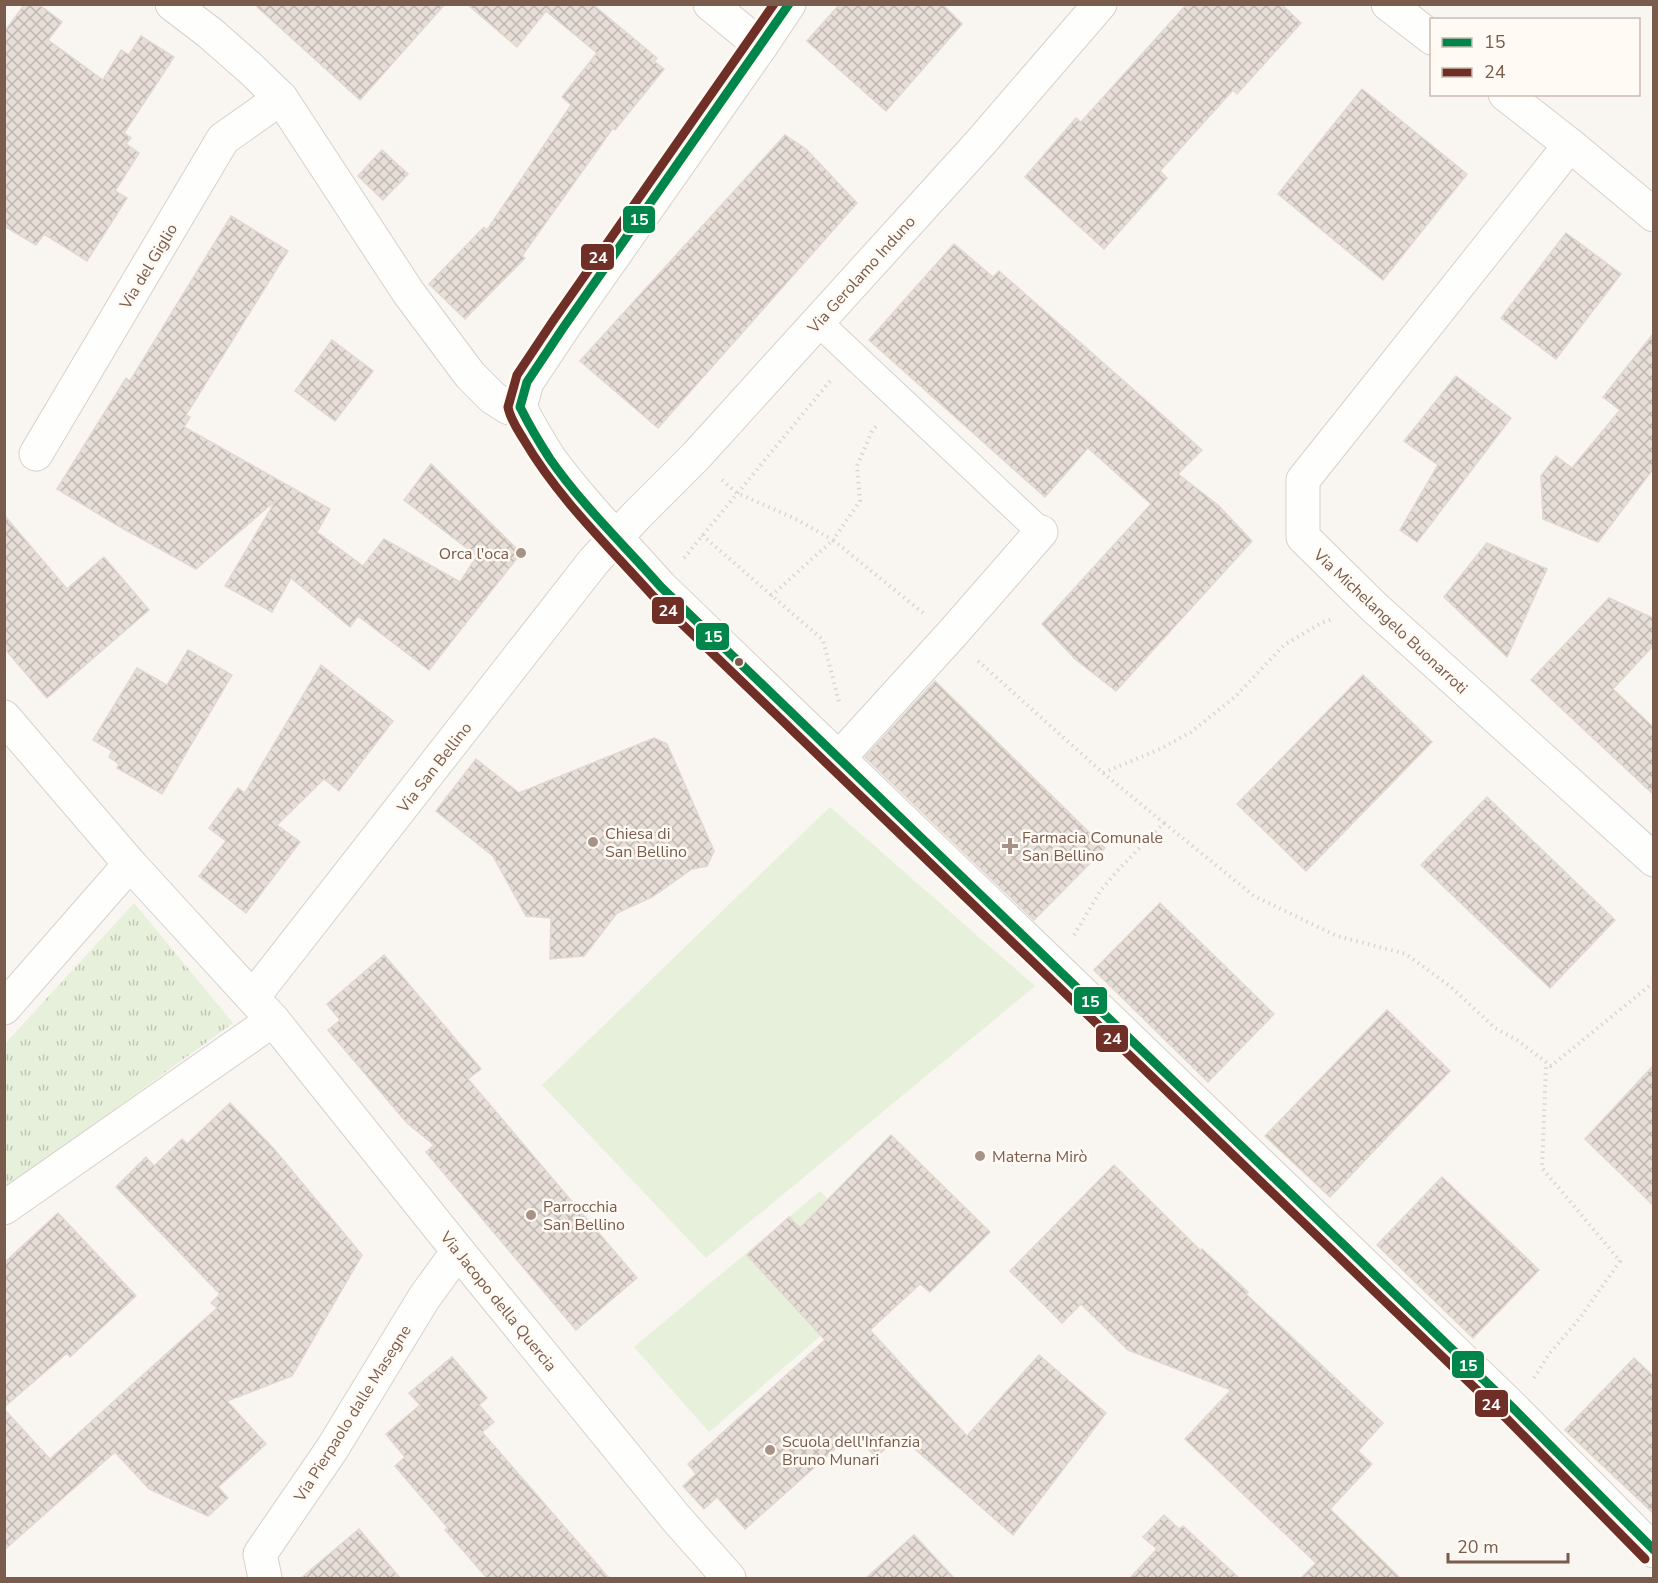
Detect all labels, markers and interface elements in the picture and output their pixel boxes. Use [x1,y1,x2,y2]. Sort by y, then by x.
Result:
legend [1430,18,1640,96]
text: 15 [1484,30,1506,54]
text: 24 [1484,60,1506,84]
line badge: 15 [622,205,656,234]
text: 15 [629,209,649,231]
street label: Via Gerolamo Induno [802,211,921,339]
street label: Via del Giglio [114,220,183,314]
line badge: 24 [580,243,615,271]
text: 24 [588,247,608,269]
place label: Orca l'oca [439,543,509,565]
street label: Via Michelangelo Buonarroti [1308,544,1472,699]
marker: Orca l'oca [514,546,528,560]
line badge: 24 [651,596,685,625]
text: 24 [658,600,678,622]
line badge: 15 [695,622,730,651]
text: 15 [703,626,723,648]
unlabelled marker [733,656,745,668]
street label: Via San Bellino [392,718,477,818]
place label: Chiesa di San Bellino [605,823,687,863]
place label: Farmacia Comunale San Bellino [1022,827,1163,867]
marker: Chiesa di San Bellino [586,835,600,849]
marker: Farmacia Comunale San Bellino [1003,839,1017,853]
line badge: 15 [1073,986,1108,1015]
text: 15 [1080,991,1100,1013]
line badge: 24 [1095,1024,1129,1053]
text: 24 [1102,1028,1122,1050]
place label: Materna Mirò [992,1146,1088,1168]
marker: Materna Mirò [973,1149,987,1163]
place label: Parrocchia San Bellino [543,1196,625,1236]
marker: Parrocchia San Bellino [524,1208,538,1222]
street label: Via Jacopo della Quercia [434,1226,562,1376]
street label: Via Pierpaolo dalle Masegne [289,1321,416,1507]
line badge: 15 [1451,1350,1485,1379]
text: 15 [1458,1355,1478,1377]
line badge: 24 [1474,1389,1509,1418]
text: 24 [1481,1394,1501,1416]
place label: Scuola dell'Infanzia Bruno Munari [782,1431,920,1471]
marker: Scuola dell'Infanzia Bruno Munari [763,1443,777,1457]
scale bar [1448,1526,1568,1564]
text: 20 m [1457,1535,1499,1559]

